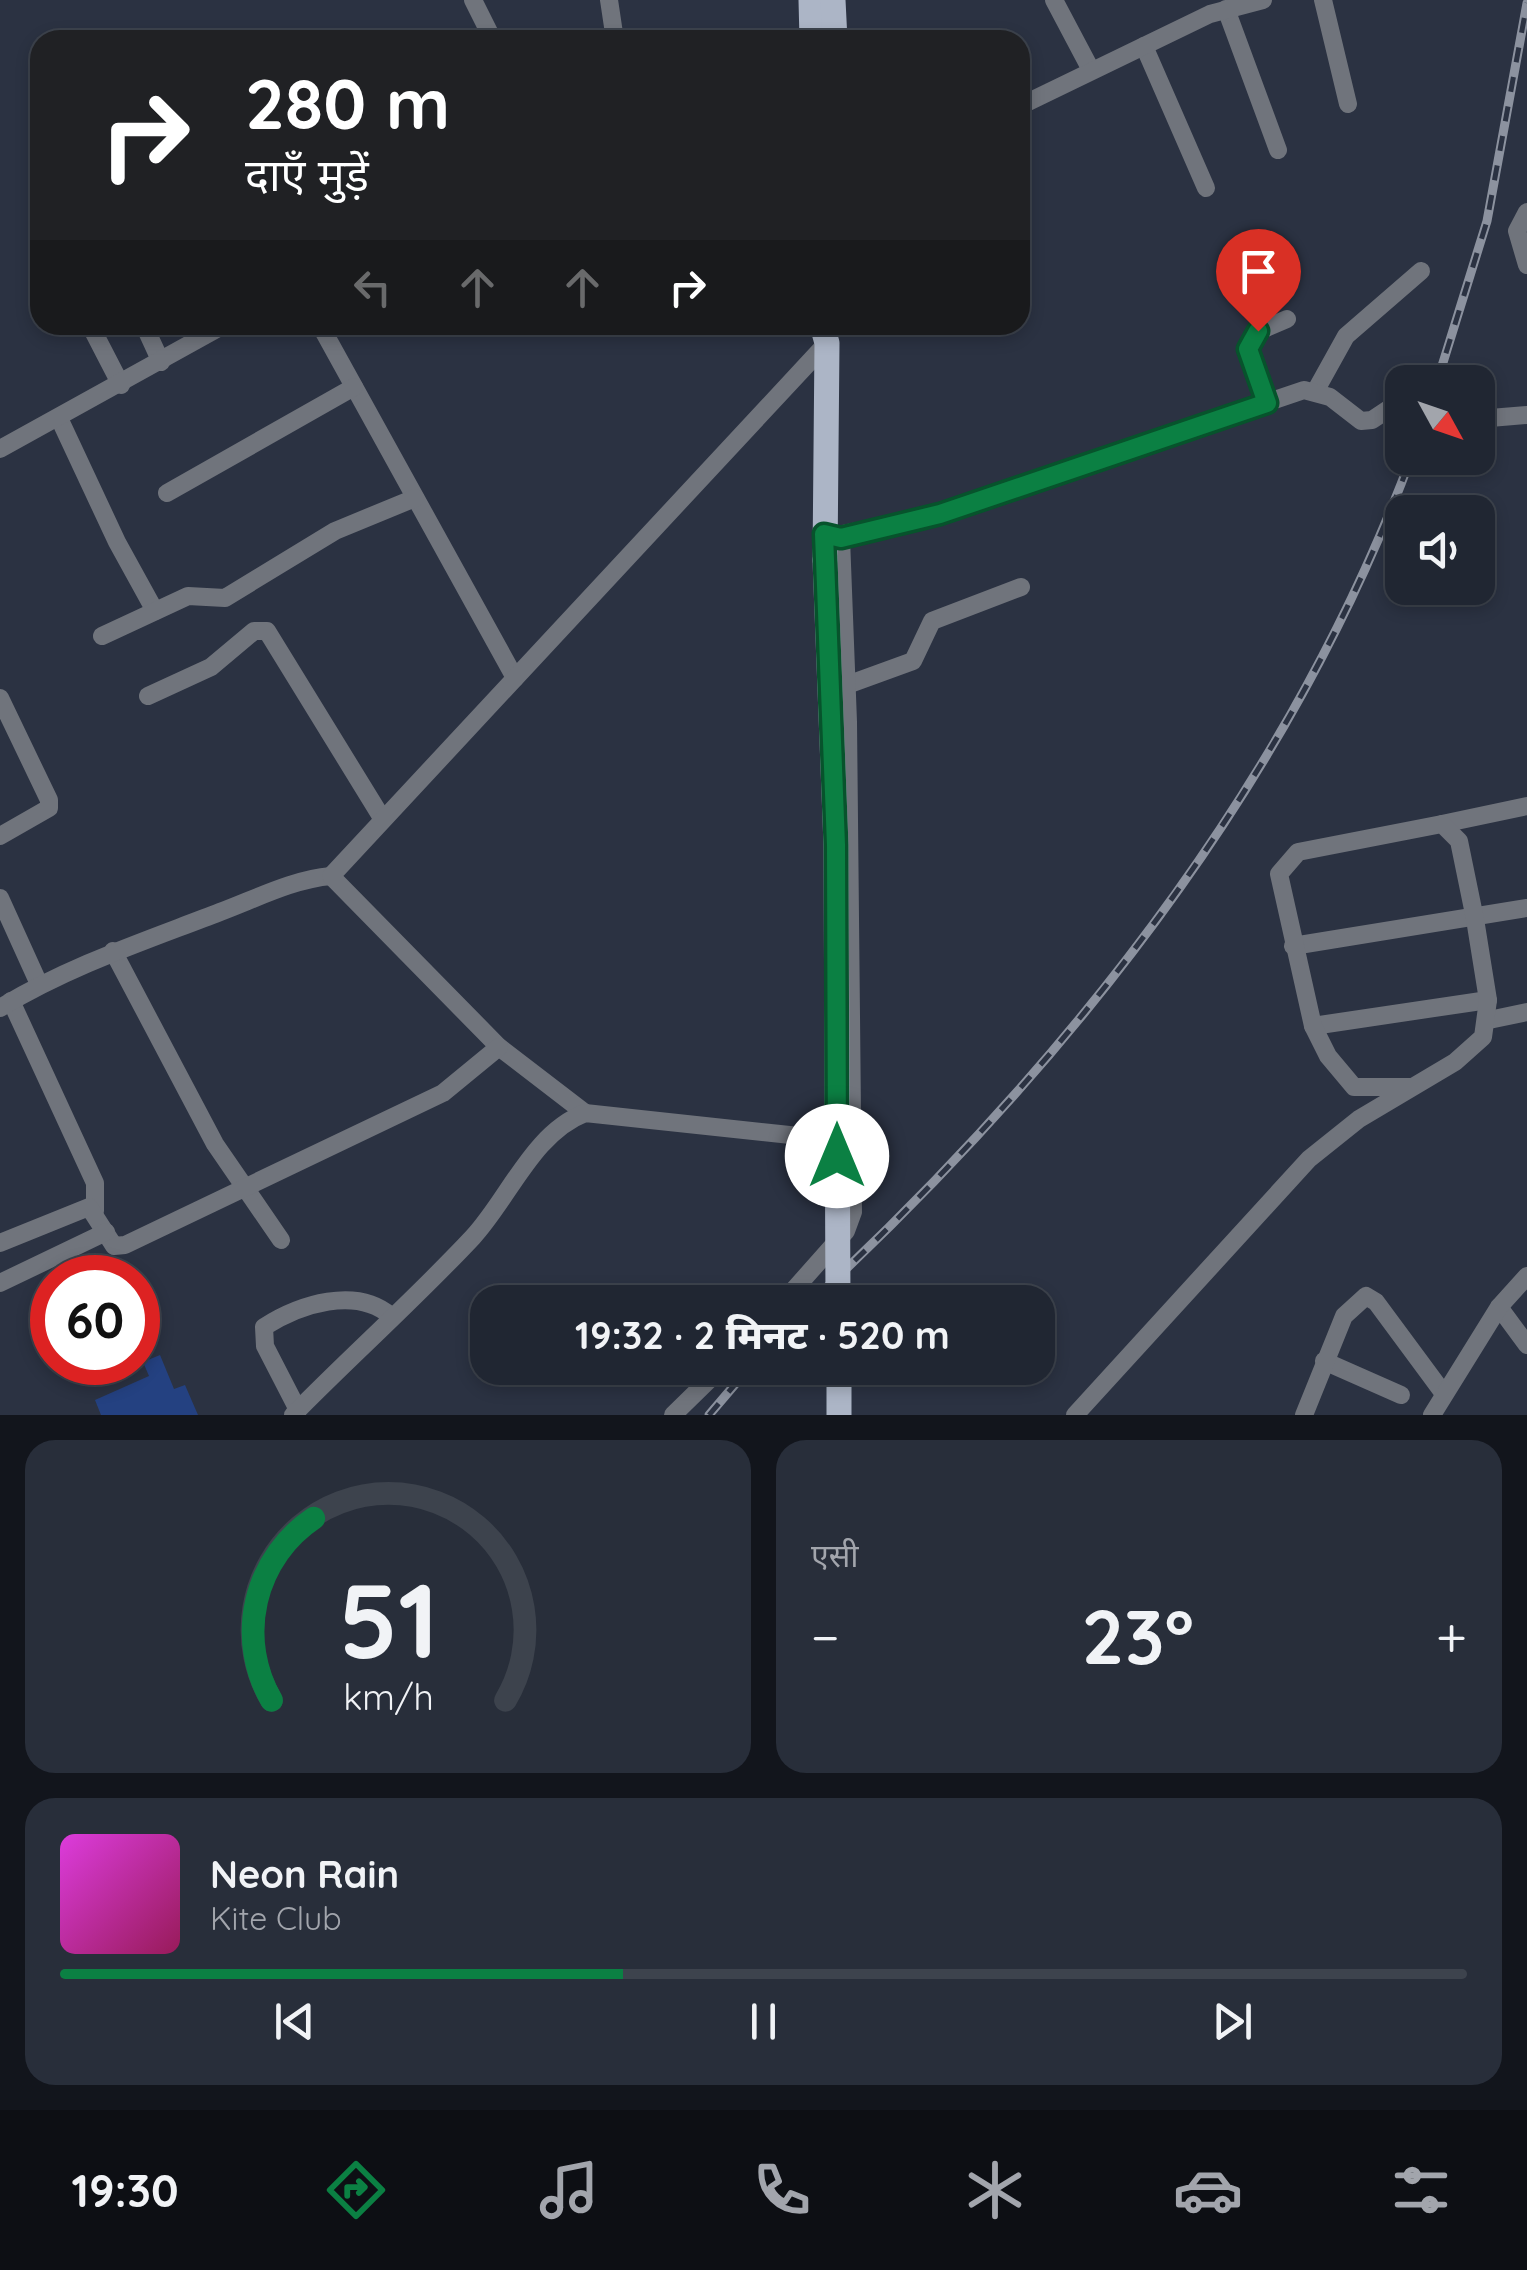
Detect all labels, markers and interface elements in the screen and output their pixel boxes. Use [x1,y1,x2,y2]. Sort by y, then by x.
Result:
text: 280 m [245,59,450,147]
icon: right [80,70,210,200]
text: दाएँ मुड़ें [245,146,369,202]
pin [1216,229,1301,332]
icon: arrive [1231,244,1286,299]
icon: left [345,260,400,315]
icon: ahead [450,260,505,315]
icon: ahead [555,260,610,315]
icon: right [660,260,715,315]
north arrow [1385,365,1495,475]
map controls [1385,365,1495,605]
button: sound [1385,495,1495,605]
position arrow [785,1104,889,1208]
speed limit sign: 60 [30,1255,160,1385]
text: 19:32 · 2 मिनट · 520 m [575,1311,950,1359]
text: एसी [811,1535,859,1575]
text: 51 [338,1554,438,1684]
text: 23° [1082,1589,1194,1683]
text: − [811,1602,840,1671]
text: + [1436,1602,1467,1671]
text: km/h [343,1674,433,1719]
text: Neon Rain [210,1850,399,1898]
text: Kite Club [210,1898,342,1938]
icon: previous [267,1994,322,2049]
icon: pause [736,1994,791,2049]
icon: next [1205,1994,1260,2049]
icon: directions [321,2155,391,2225]
icon: music [534,2155,604,2225]
icon: phone [747,2155,817,2225]
icon: climate [960,2155,1030,2225]
icon: car [1173,2155,1243,2225]
icon: filters [1386,2155,1456,2225]
text: 19:30 [71,2162,179,2218]

